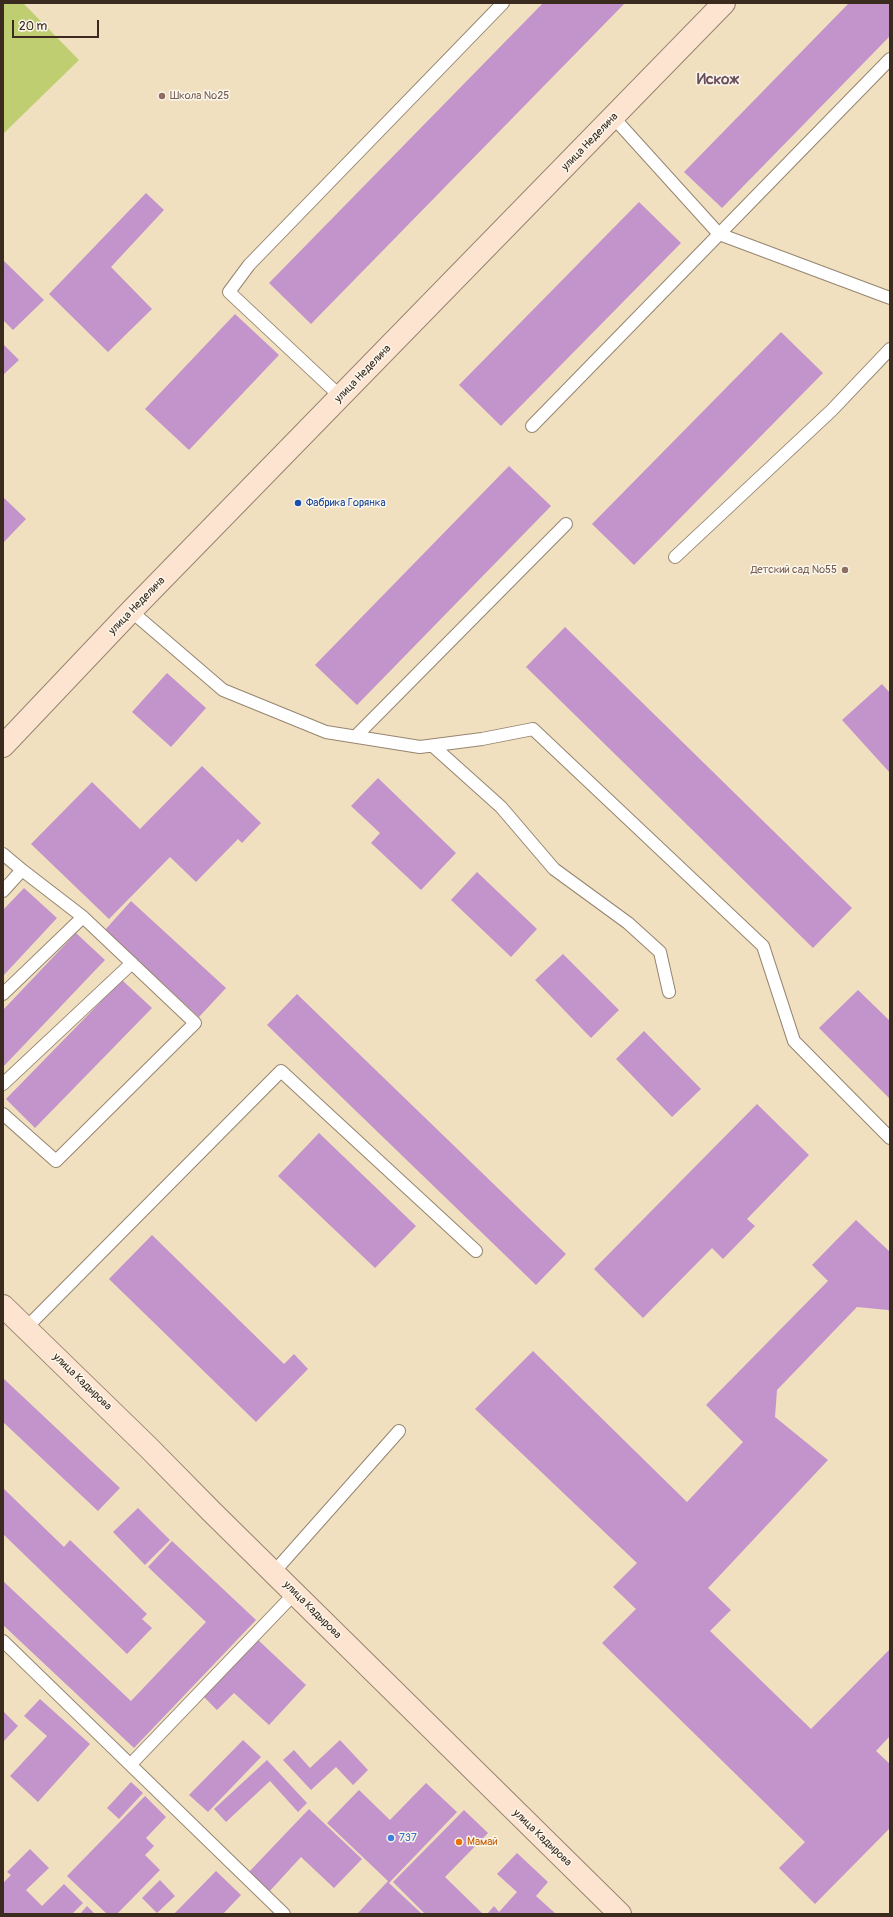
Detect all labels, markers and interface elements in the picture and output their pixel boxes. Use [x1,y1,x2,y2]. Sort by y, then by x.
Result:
scale bar [14,12,101,38]
text: 20 m [19,19,47,34]
district label: Искож [697,71,739,89]
place label: Школа №25 [170,89,229,103]
marker: Школа №25 [157,91,167,101]
street label: улица Неделина [559,110,621,174]
street label: улица Неделина [332,342,394,406]
place label: Фабрика Горянка [306,496,386,510]
marker: Фабрика Горянка [293,498,303,508]
place label: Детский сад №55 [751,563,837,577]
marker: Детский сад №55 [840,565,850,575]
street label: улица Неделина [106,574,168,638]
street label: улица Кадырова [50,1351,114,1413]
street label: улица Кадырова [280,1578,344,1642]
street label: улица Кадырова [510,1807,574,1869]
place label: 737 [399,1831,417,1845]
marker: 737 [386,1833,396,1843]
place label: Мамай [467,1835,498,1849]
marker: Мамай [454,1837,464,1847]

